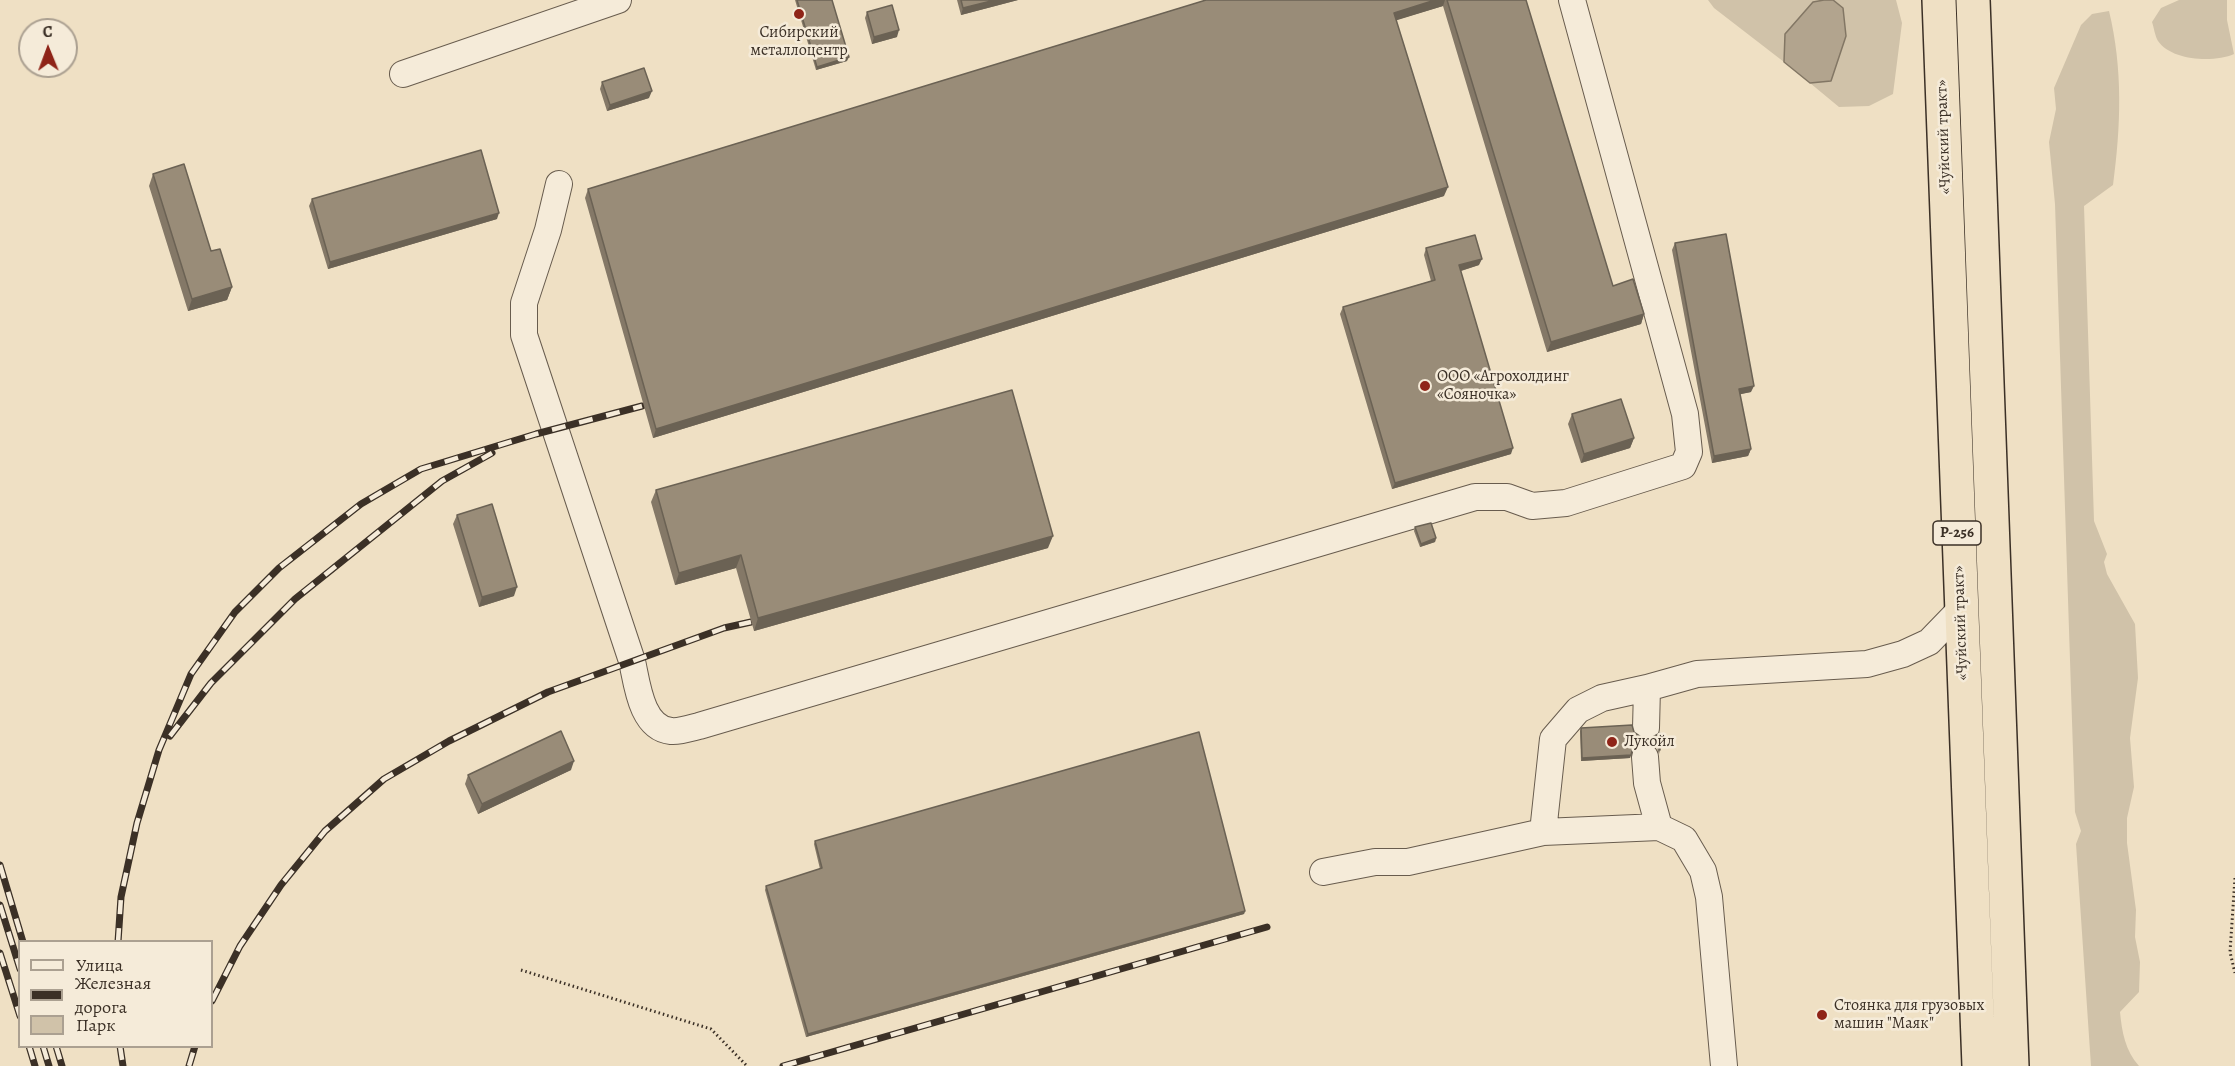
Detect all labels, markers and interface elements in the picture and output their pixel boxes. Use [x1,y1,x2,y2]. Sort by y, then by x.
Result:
marker: Сибирский металлоцентр [792,7,806,21]
north arrow [18,18,78,78]
text: С [43,21,53,43]
place label: Сибирский металлоцентр [750,23,848,61]
street label: «Чуйский тракт» [1932,79,1956,195]
place label: ООО «Агрохолдинг «Сояночка» [1437,367,1569,405]
marker: ООО «Агрохолдинг «Сояночка» [1418,379,1432,393]
road number: Р-256 [1933,521,1981,545]
street label: «Чуйский тракт» [1949,565,1973,681]
place label: Лукойл [1624,732,1675,752]
marker: Лукойл [1605,735,1619,749]
legend [18,940,213,1048]
text: Улица [76,953,123,977]
text: Железная дорога [75,971,151,1019]
place label: Стоянка для грузовых машин "Маяк" [1834,996,1984,1034]
marker: Стоянка для грузовых машин "Маяк" [1815,1008,1829,1022]
text: Парк [76,1013,116,1037]

